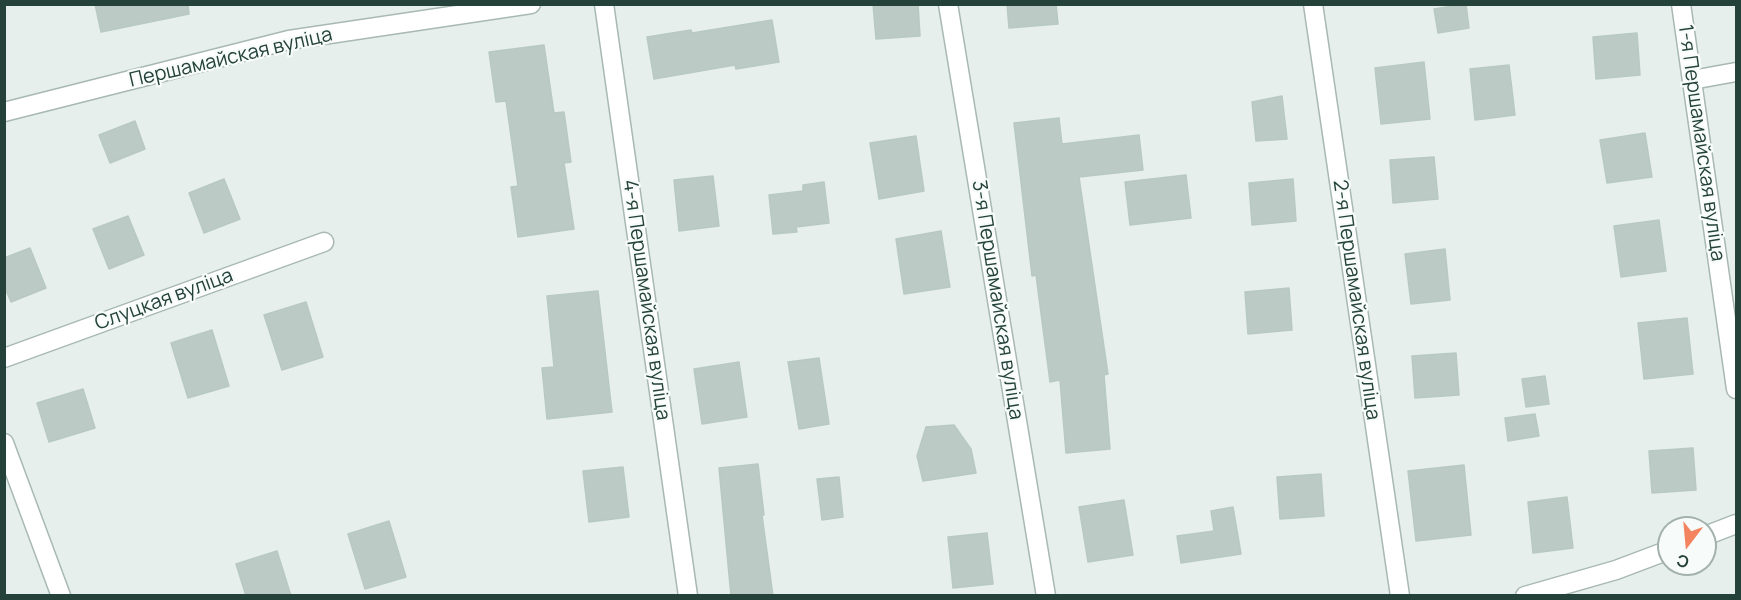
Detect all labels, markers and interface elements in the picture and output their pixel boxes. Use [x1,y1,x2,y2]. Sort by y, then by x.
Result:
street label: Першамайская вуліца [127,23,335,93]
street label: 1-я Першамайская вуліца [1672,23,1730,263]
street label: 4-я Першамайская вуліца [617,178,675,422]
street label: 2-я Першамайская вуліца [1327,178,1385,422]
street label: 3-я Першамайская вуліца [966,179,1028,421]
street label: Слуцкая вуліца [92,264,236,336]
north arrow [1657,516,1717,576]
text: С [1674,549,1691,574]

